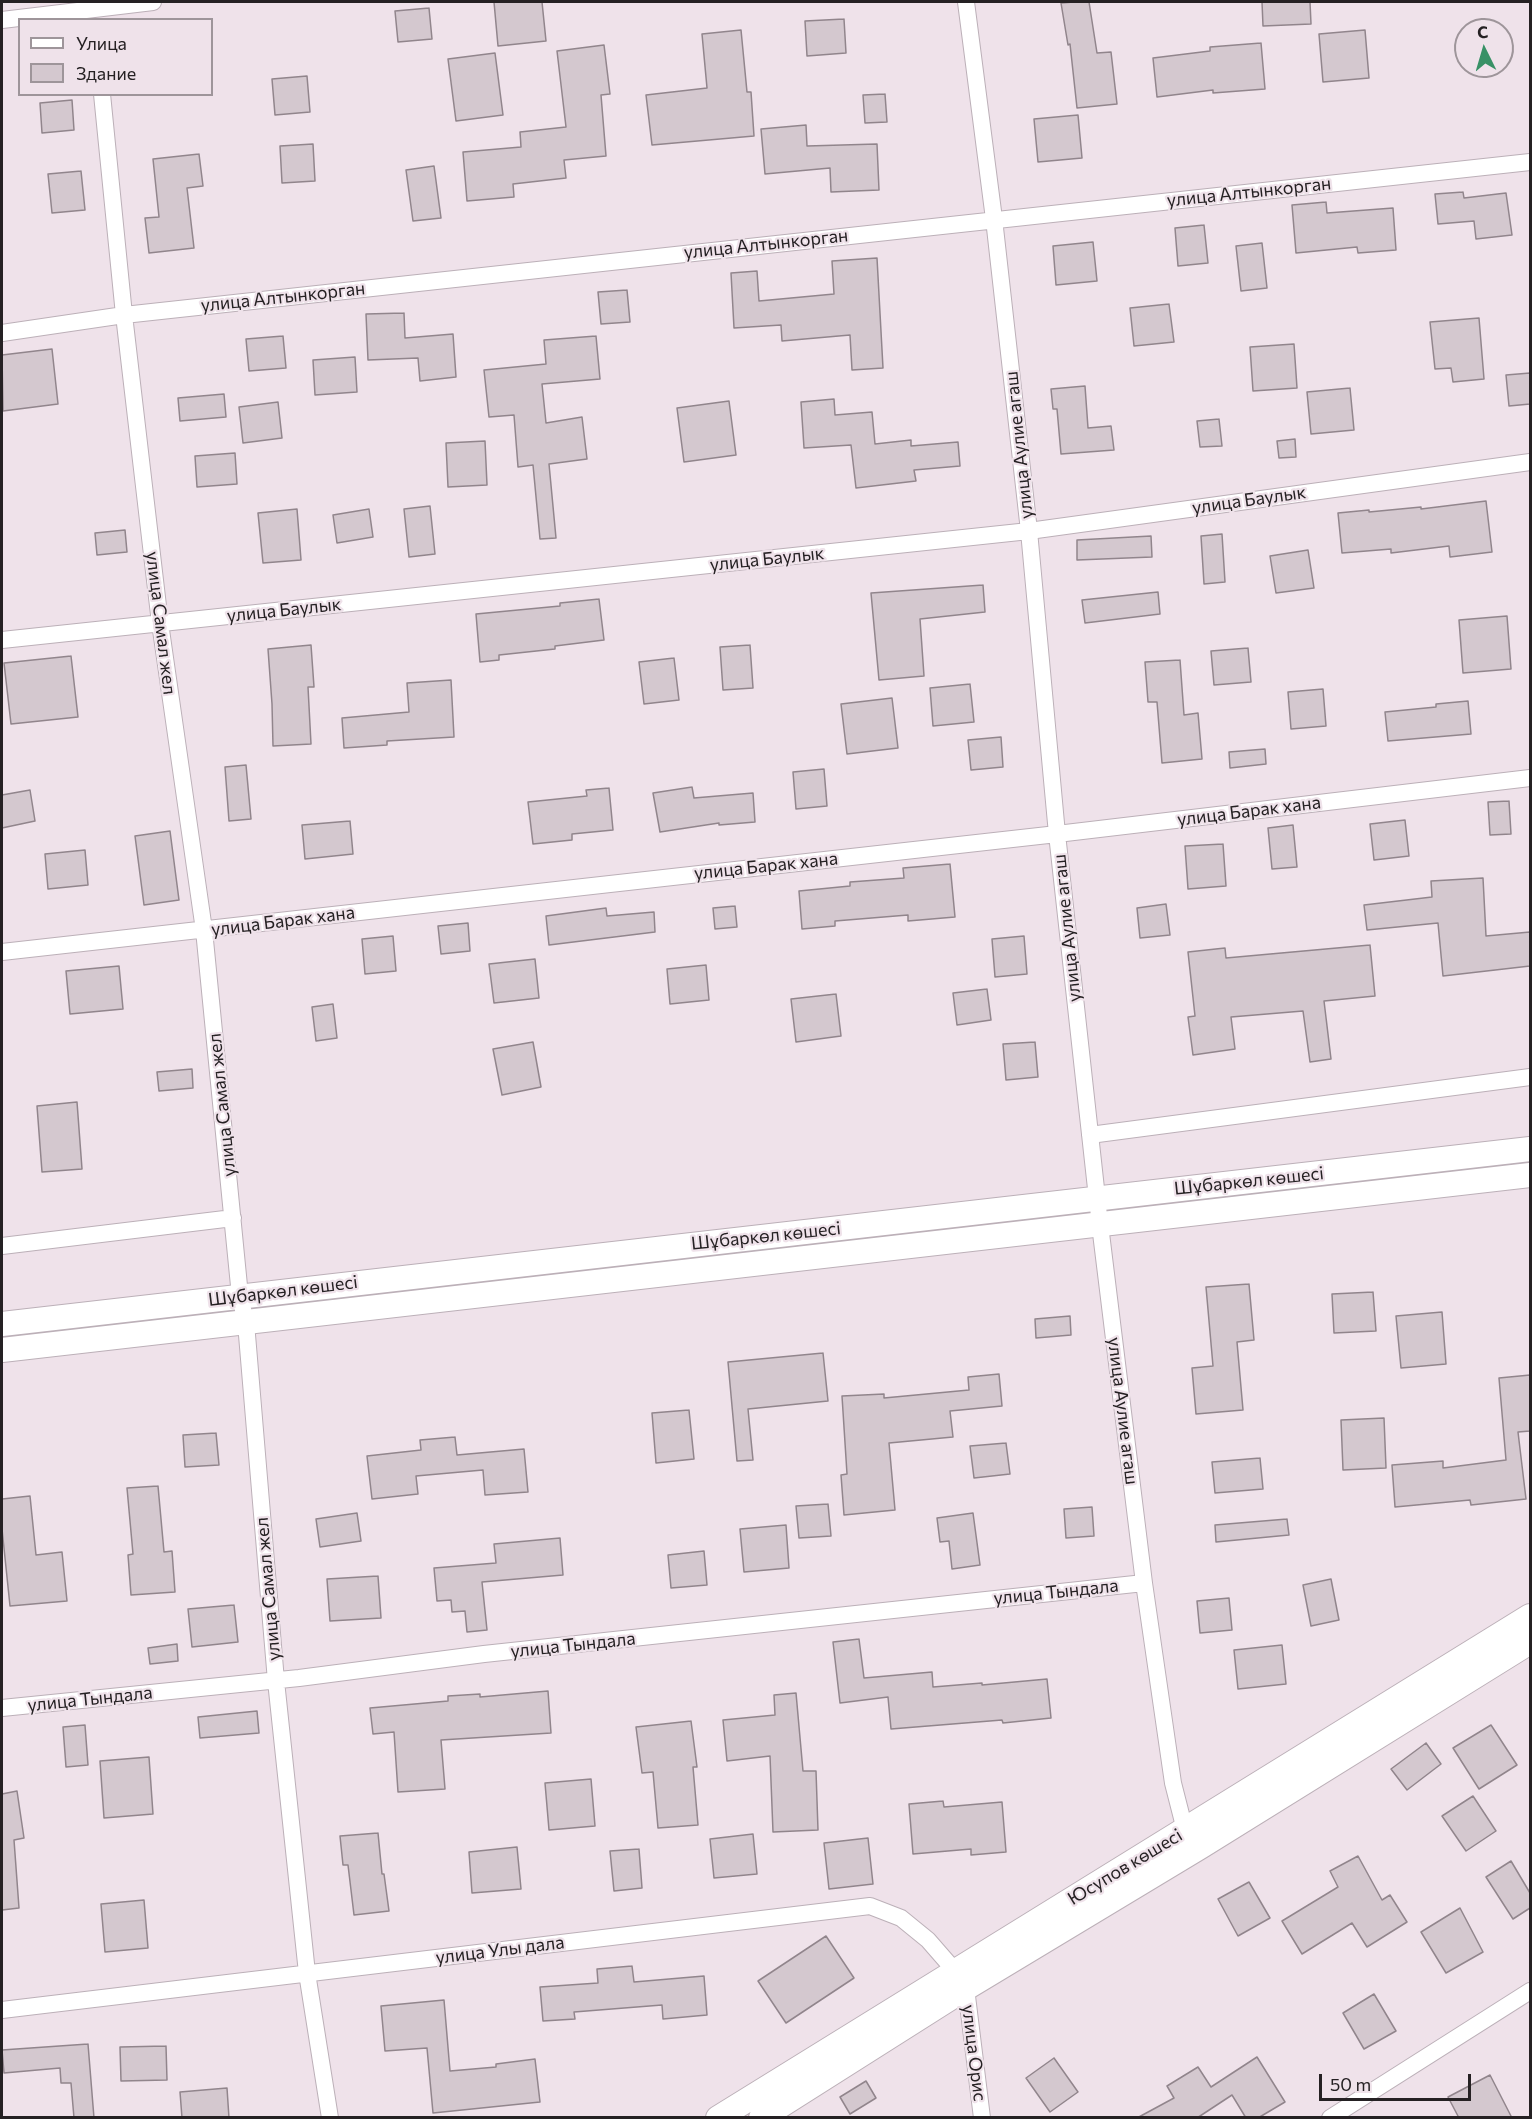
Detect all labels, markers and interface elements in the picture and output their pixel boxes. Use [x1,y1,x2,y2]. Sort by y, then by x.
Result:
legend [18,18,213,96]
north arrow [1454,18,1514,78]
text: С [1476,22,1489,42]
text: Улица [76,32,127,54]
text: Здание [76,62,136,84]
street label: улица Алтынкорган [1166,173,1332,211]
street label: улица Алтынкорган [683,225,849,263]
street label: улица Алтынкорган [200,278,366,316]
street label: улица Аулие агаш [1001,370,1037,520]
street label: улица Баулык [1191,481,1307,519]
street label: улица Баулык [709,542,825,576]
street label: улица Самал жел [142,550,180,696]
street label: улица Баулык [226,593,342,627]
street label: улица Барак хана [1176,791,1322,831]
street label: улица Барак хана [693,848,839,884]
street label: улица Аулие агаш [1049,853,1085,1003]
street label: улица Барак хана [210,901,356,941]
street label: улица Самал жел [204,1032,240,1178]
street label: Шұбаркөл көшесі [1173,1162,1325,1200]
street label: Шұбаркөл көшесі [690,1217,842,1255]
street label: Шұбаркөл көшесі [207,1271,359,1311]
street label: улица Аулие агаш [1103,1336,1143,1486]
street label: улица Самал жел [251,1516,285,1662]
street label: улица Тындала [992,1575,1120,1609]
street label: улица Тындала [509,1628,637,1662]
street label: улица Тындала [26,1682,154,1716]
street label: Юсупов көшесі [1064,1824,1186,1910]
street label: улица Улы дала [434,1931,566,1969]
street label: улица Орис [957,2003,991,2103]
scale bar [1322,2062,1474,2100]
text: 50 m [1330,2073,1371,2095]

